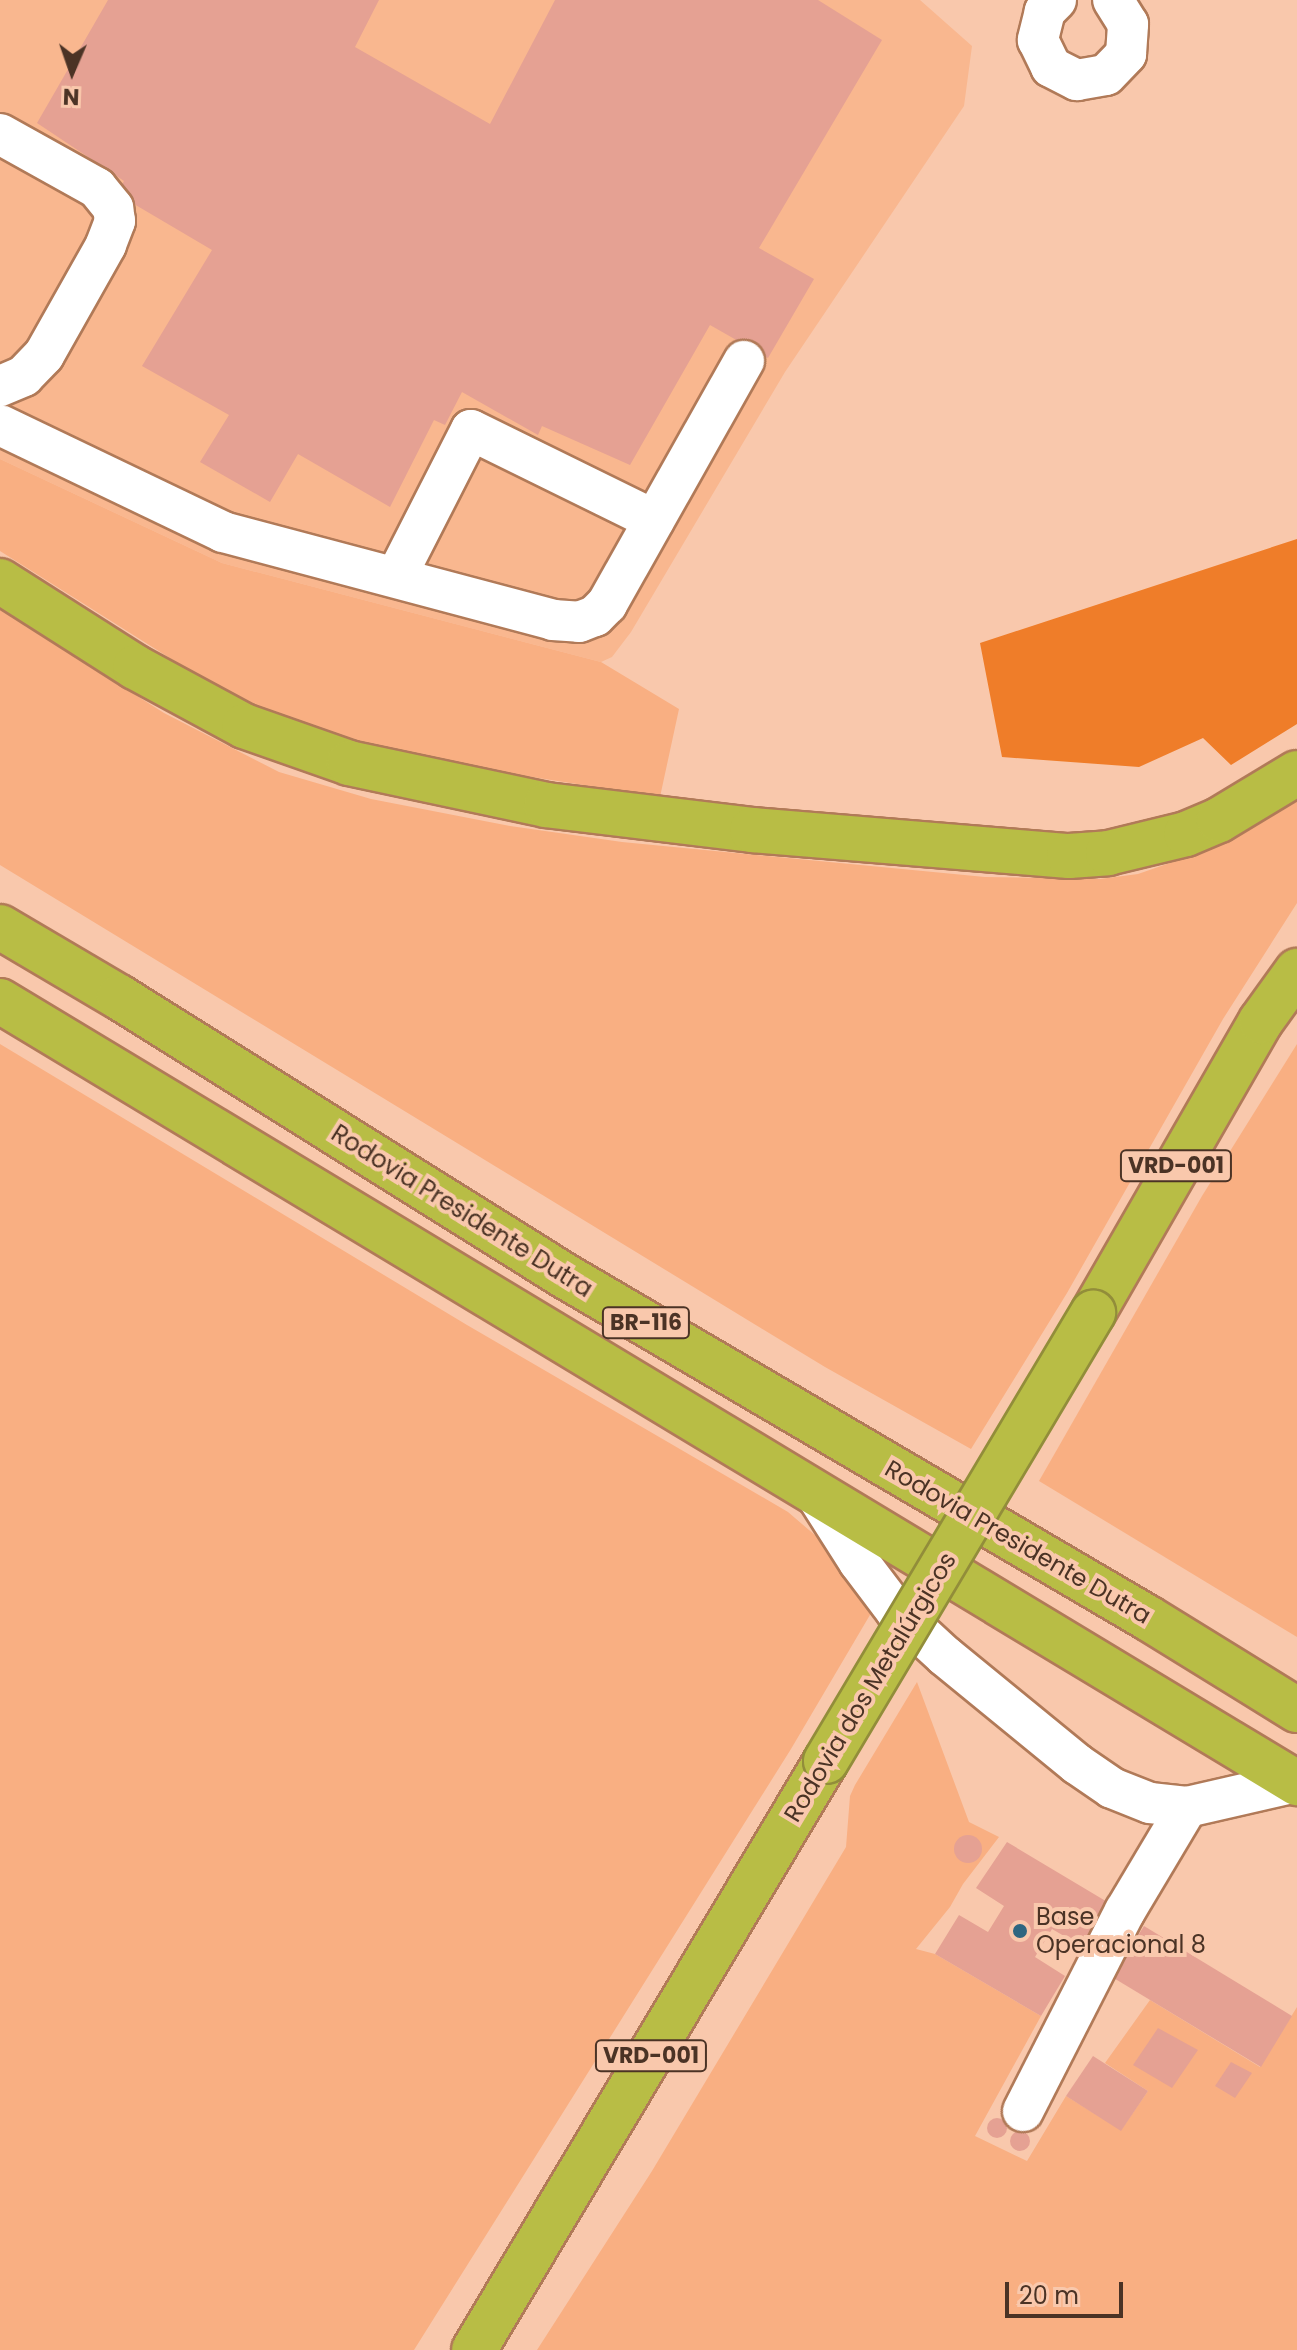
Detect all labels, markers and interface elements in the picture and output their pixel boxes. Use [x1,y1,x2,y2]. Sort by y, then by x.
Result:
north arrow [32,32,112,112]
text: N [62,81,80,112]
street label: Rodovia Presidente Dutra [326,1119,598,1303]
road number: VRD-001 [1118,1148,1234,1184]
road number: BR-116 [600,1305,692,1341]
street label: Rodovia Presidente Dutra [880,1454,1156,1630]
street label: Rodovia dos Metalúrgicos [778,1547,962,1827]
place label: Base Operacional 8 [1036,1903,1206,1959]
marker: Base Operacional 8 [1011,1922,1029,1940]
road number: VRD-001 [593,2038,709,2074]
scale bar [1009,2266,1127,2316]
text: 20 m [1019,2279,1079,2312]

